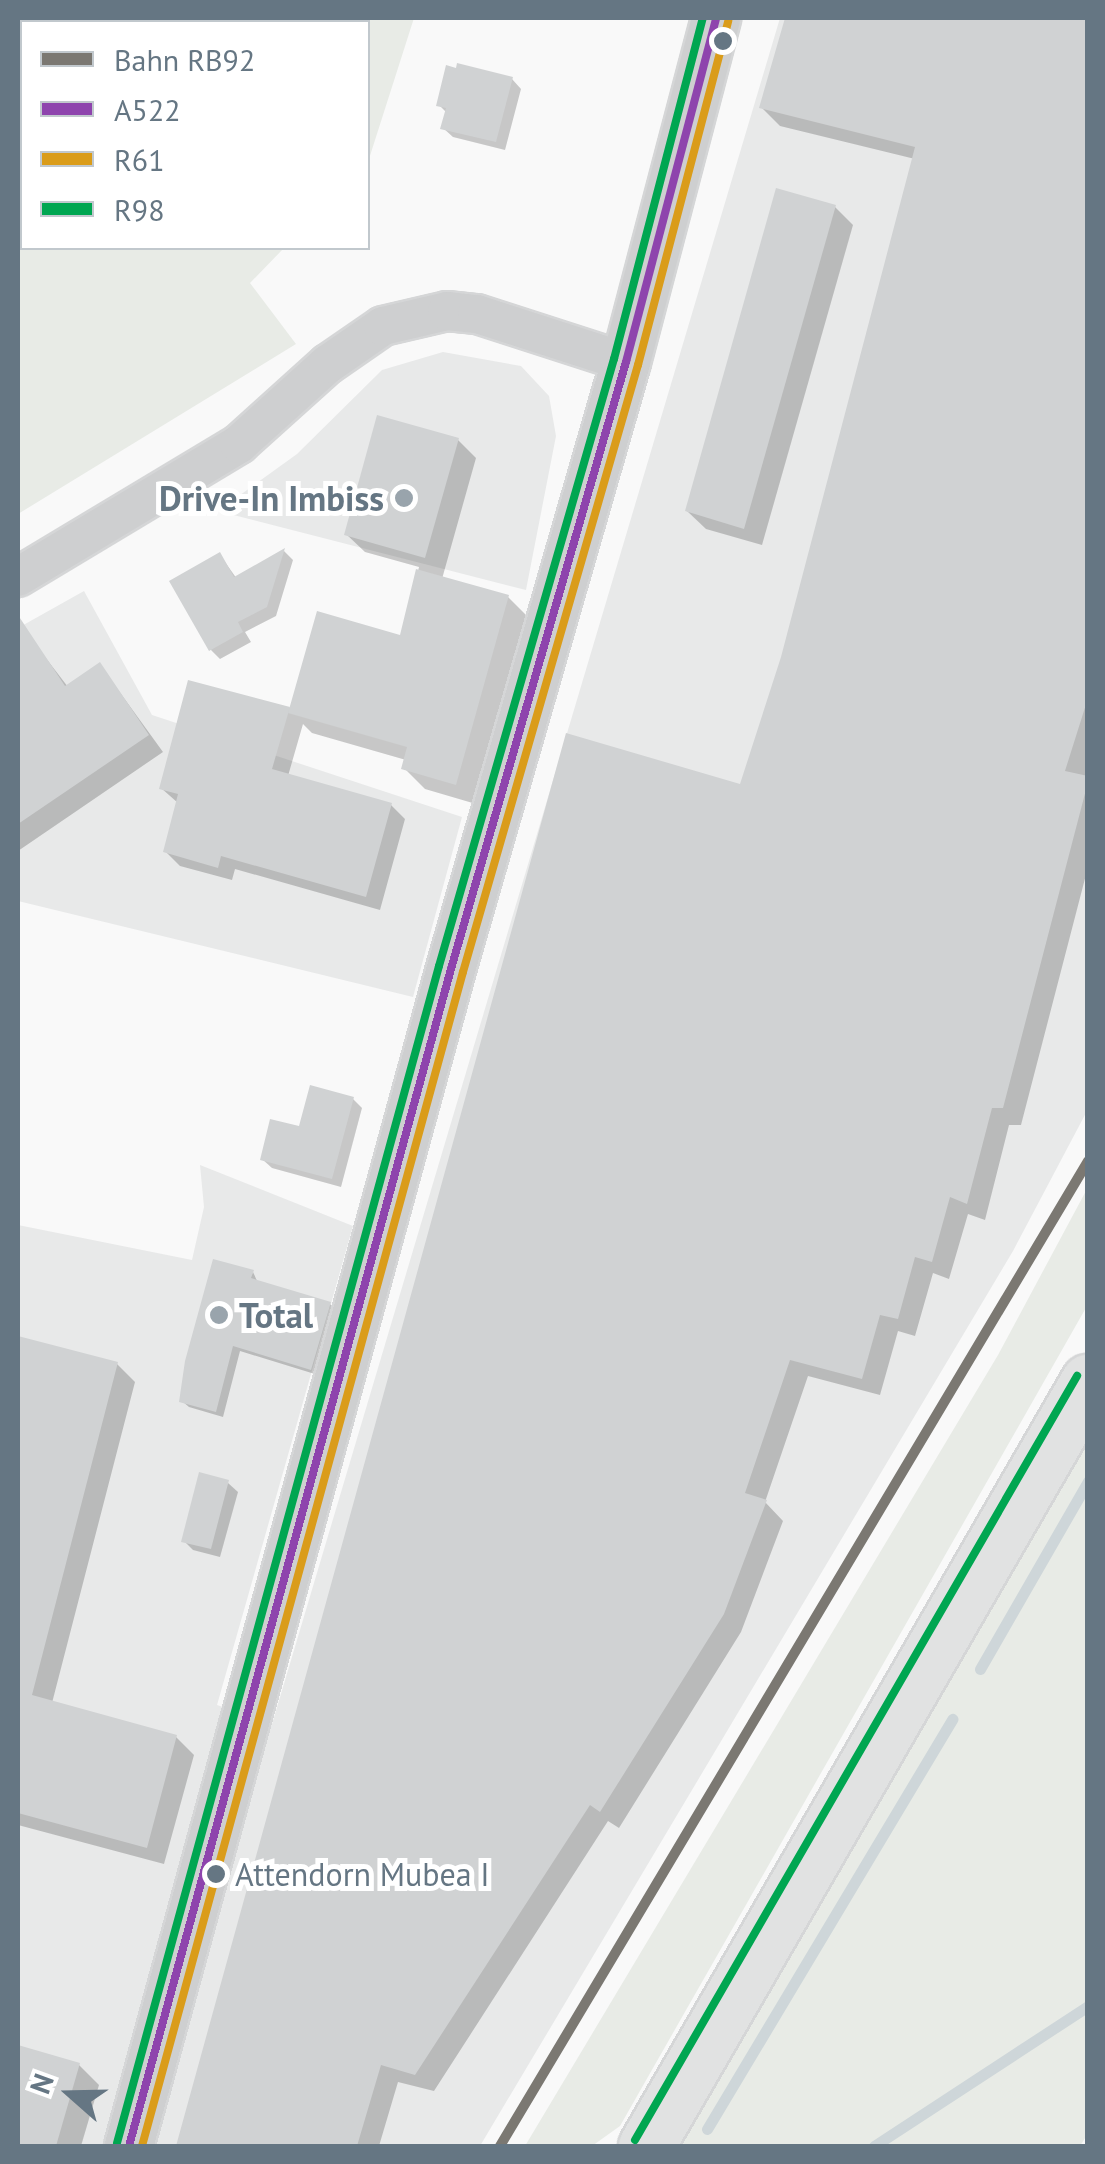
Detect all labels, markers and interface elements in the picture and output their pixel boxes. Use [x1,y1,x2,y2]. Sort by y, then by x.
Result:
legend [20,20,370,250]
unlabelled marker [713,31,733,51]
text: Bahn RB92 [114,40,255,79]
text: A522 [114,90,181,129]
text: R61 [114,140,165,179]
text: R98 [114,190,165,229]
place label: Drive-In Imbiss [159,477,384,519]
marker: Drive-In Imbiss [393,487,415,509]
place label: Total [239,1294,313,1336]
marker: Total [208,1304,230,1326]
place label: Attendorn Mubea I [235,1855,489,1893]
marker: Attendorn Mubea I [206,1864,226,1884]
north arrow [20,2044,120,2144]
text: N [21,2069,62,2099]

